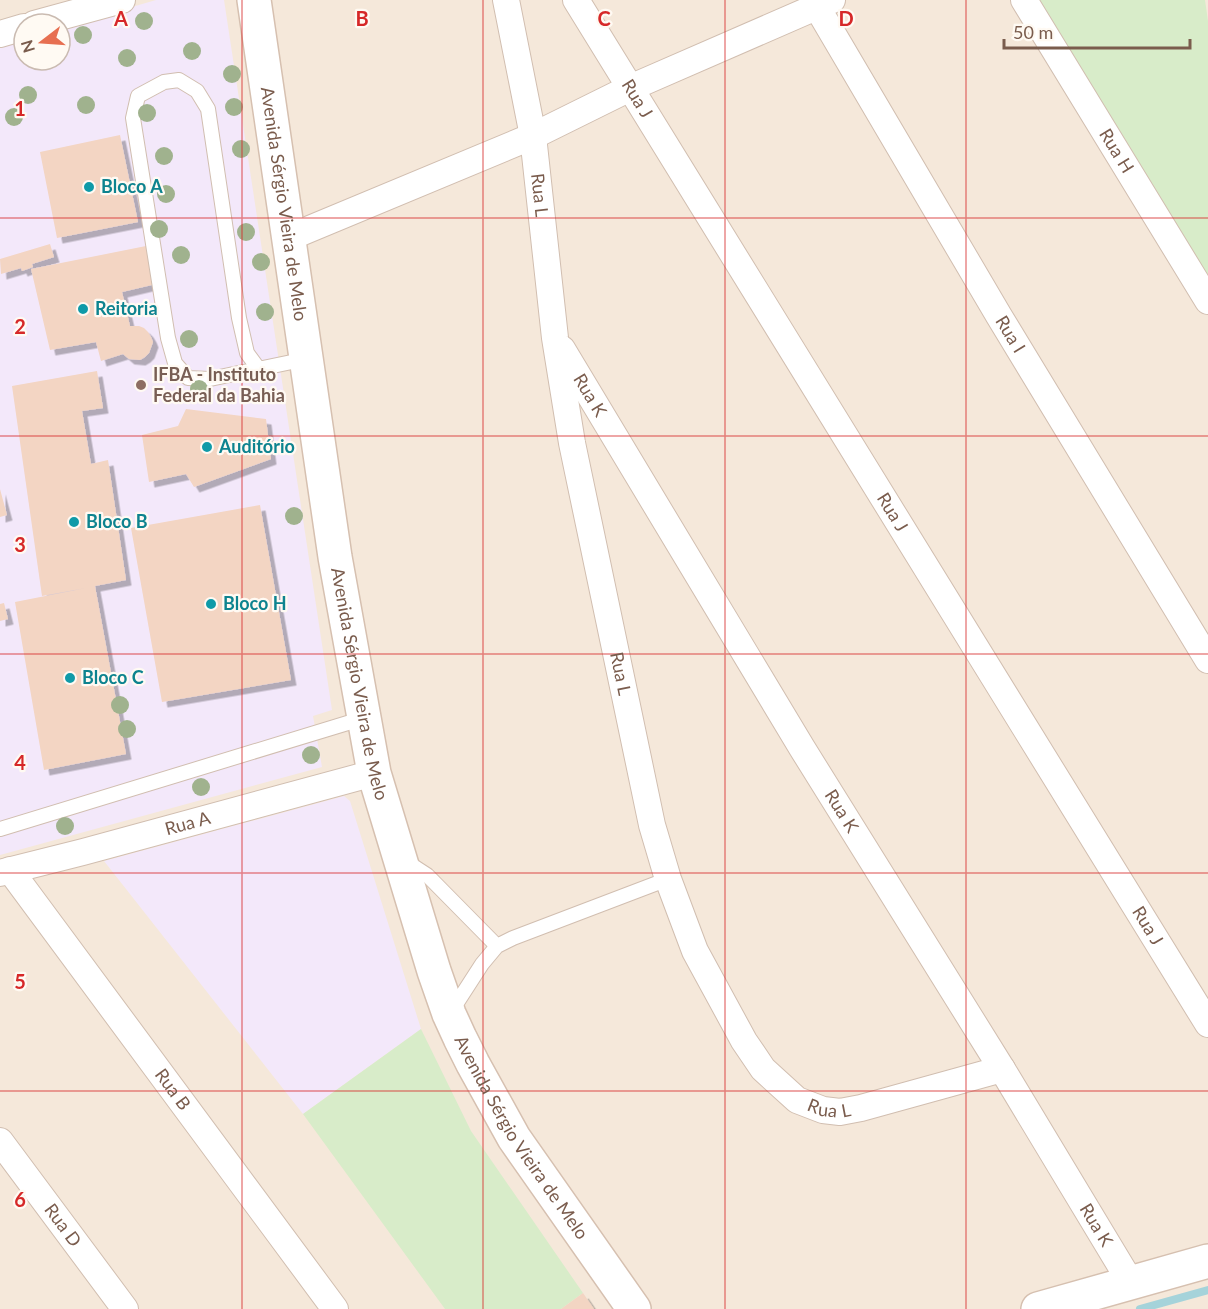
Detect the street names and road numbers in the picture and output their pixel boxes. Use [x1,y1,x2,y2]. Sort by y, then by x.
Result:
street label: Rua J [617,75,658,122]
street label: Avenida Sérgio Vieira de Melo [257,85,313,322]
street label: Rua H [1095,124,1139,177]
street label: Rua L [527,172,554,218]
street label: Rua I [991,311,1031,356]
street label: Rua K [569,369,612,420]
street label: Rua J [873,488,913,535]
street label: Avenida Sérgio Vieira de Melo [327,566,394,803]
street label: Rua L [606,650,637,697]
street label: Rua K [821,785,864,836]
street label: Rua A [162,806,213,839]
street label: Rua J [1128,902,1169,949]
street label: Avenida Sérgio Vieira de Melo [450,1031,594,1243]
street label: Rua B [151,1064,196,1114]
street label: Rua L [805,1093,853,1122]
street label: Rua D [40,1199,87,1251]
street label: Rua K [1075,1199,1118,1250]

